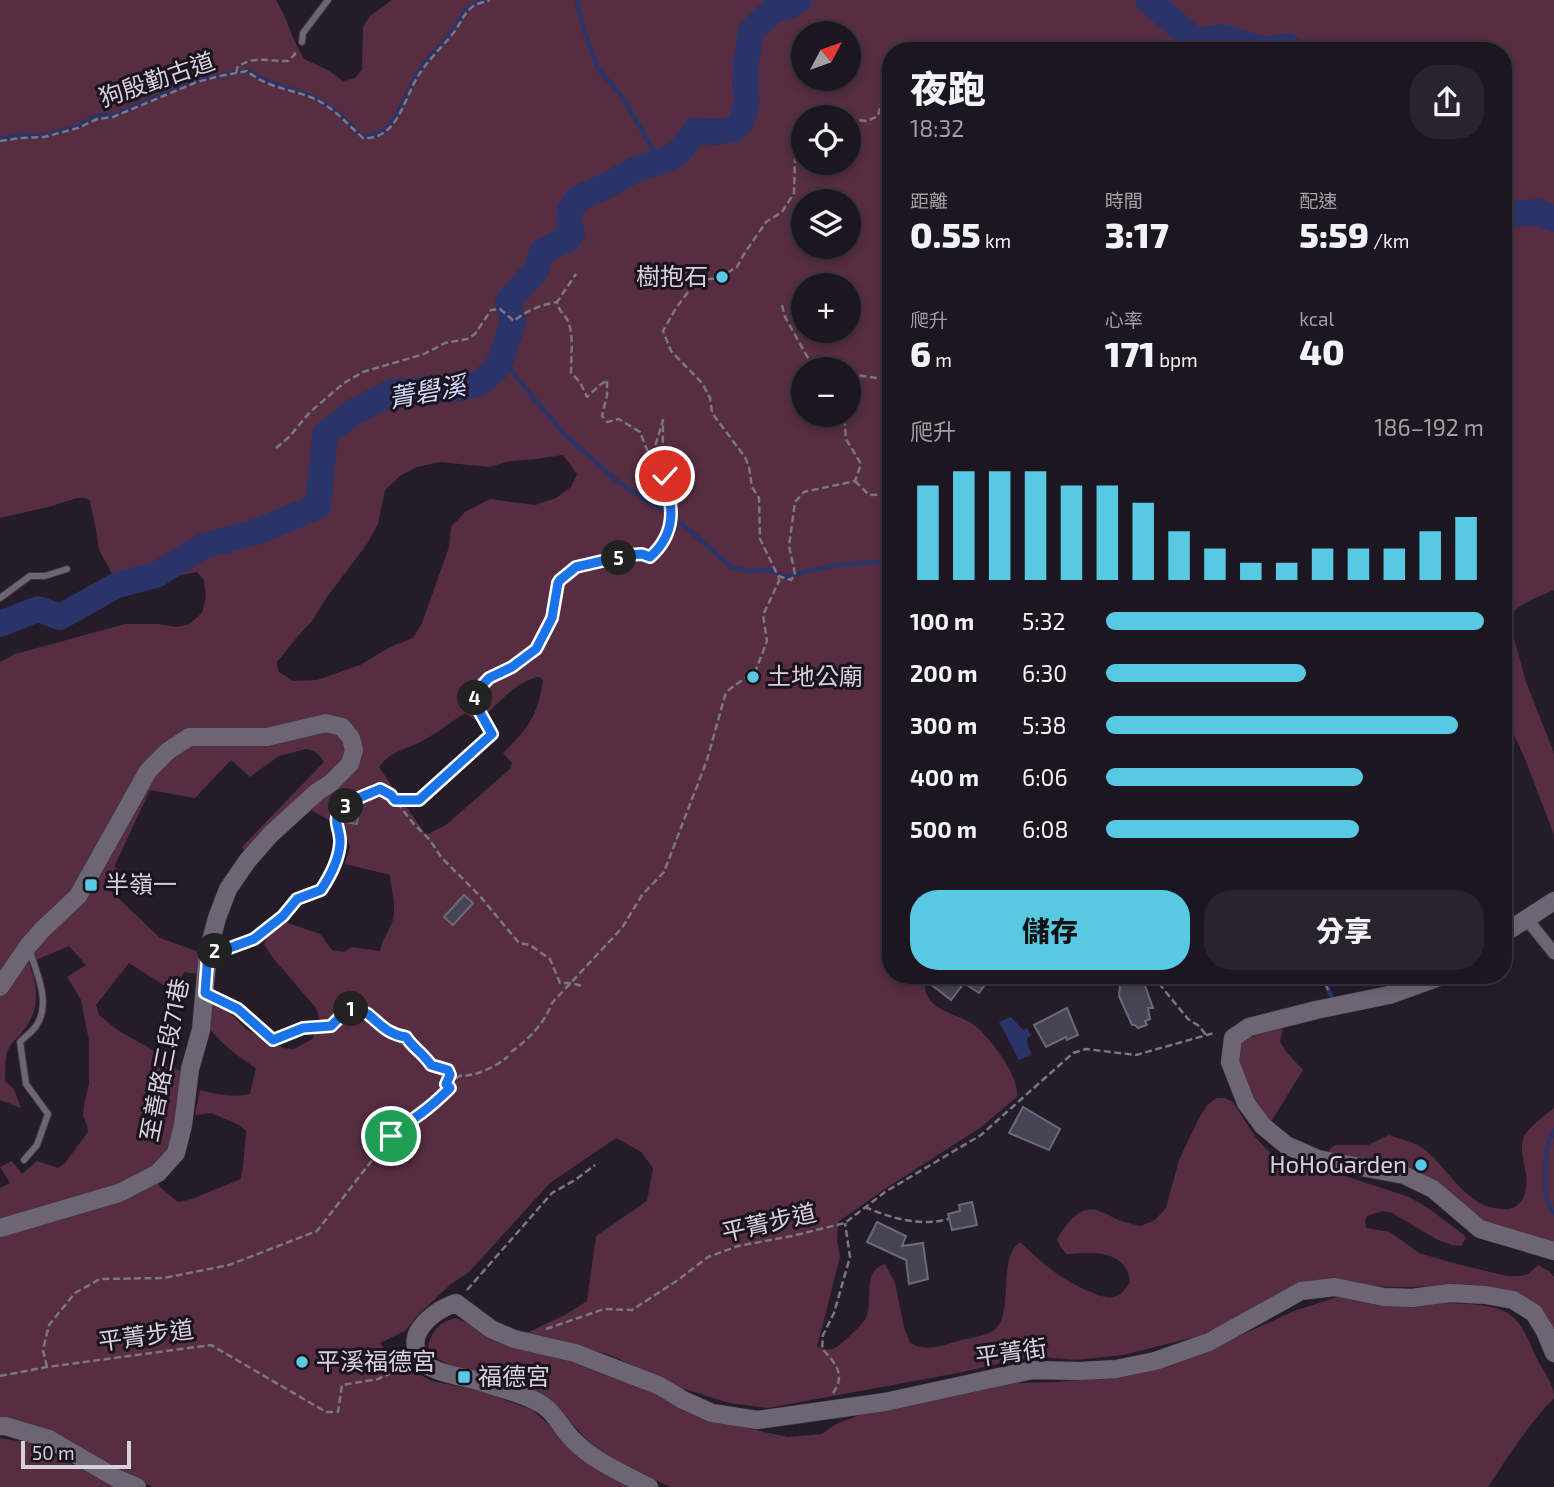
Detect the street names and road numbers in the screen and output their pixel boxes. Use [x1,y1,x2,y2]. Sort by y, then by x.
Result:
street label: 狗殷勤古道 [95,45,218,112]
street label: 至善路三段71巷 [133,976,194,1144]
street label: 平菁步道 [719,1197,819,1246]
street label: 平菁步道 [96,1313,195,1356]
street label: 平菁街 [973,1332,1048,1371]

